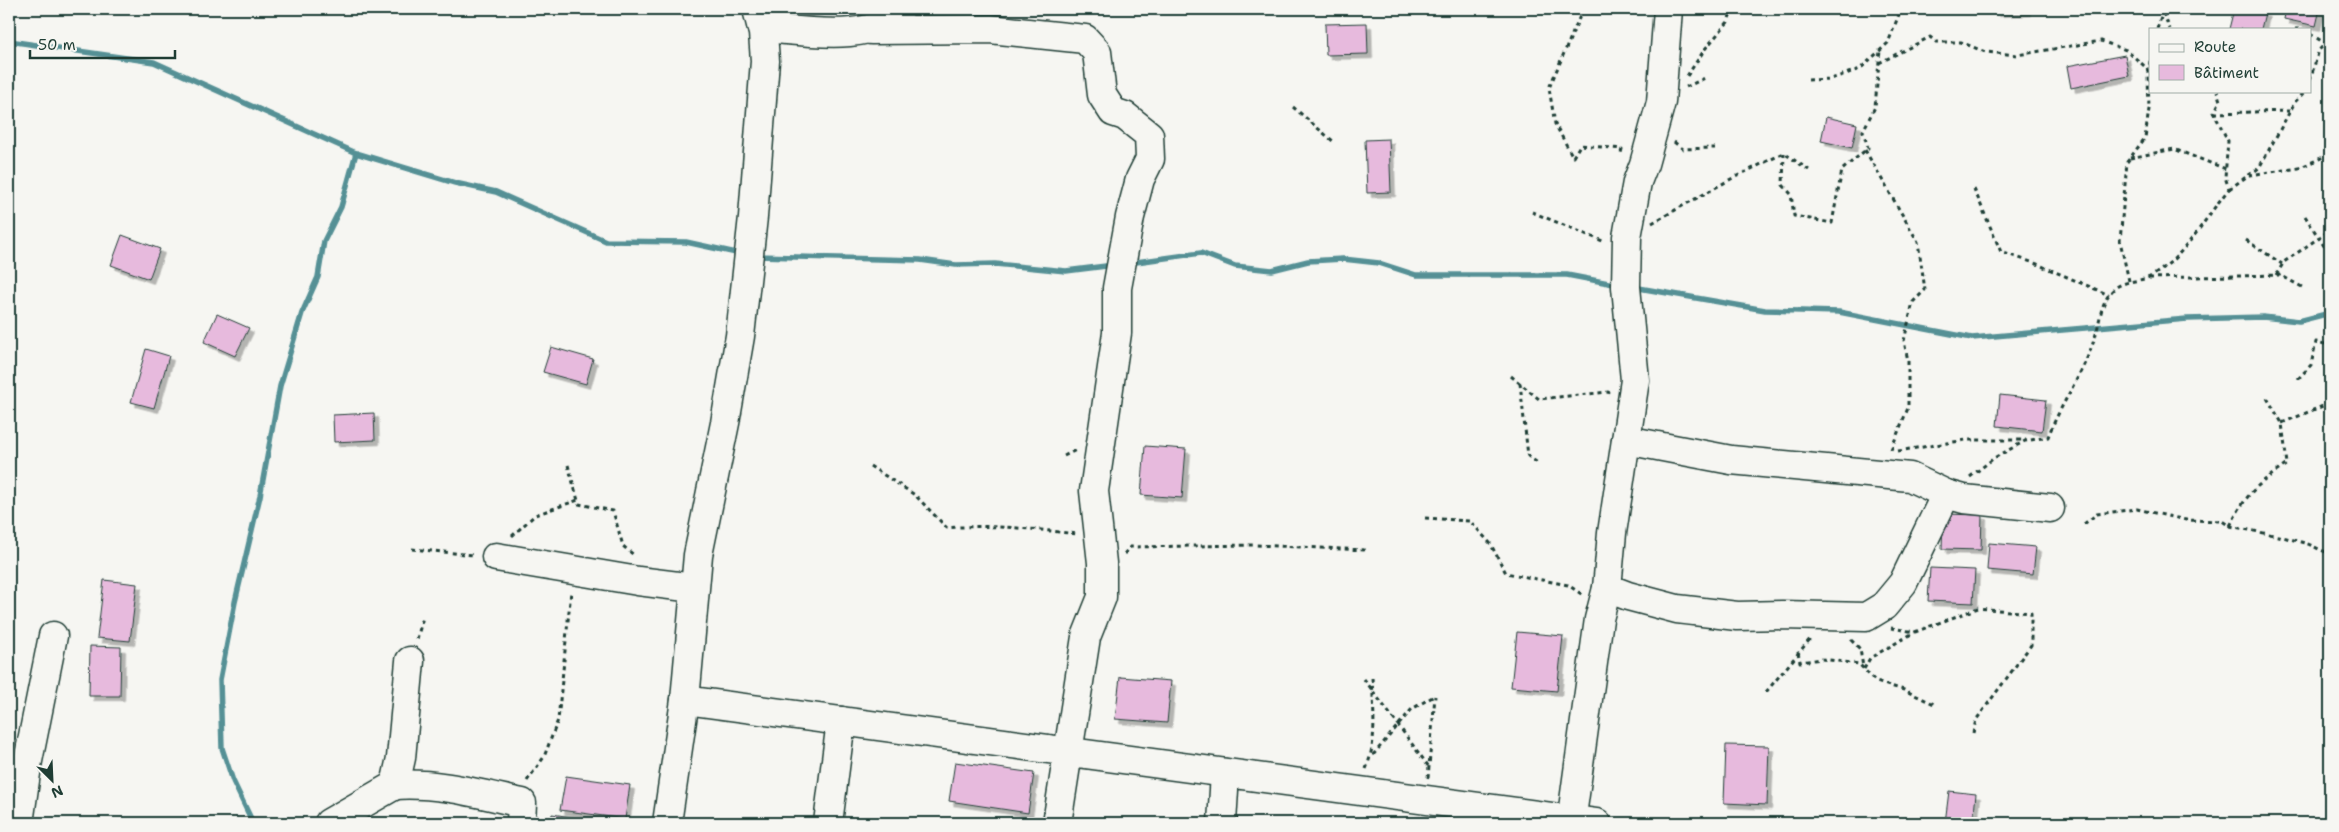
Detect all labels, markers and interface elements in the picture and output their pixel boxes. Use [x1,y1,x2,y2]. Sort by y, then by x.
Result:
scale bar [30,28,175,60]
legend [2149,28,2312,92]
text: 50 m [38,35,76,55]
text: Route [2194,37,2236,57]
text: Bâtiment [2194,63,2259,83]
north arrow [28,754,78,804]
text: N [49,781,66,802]

